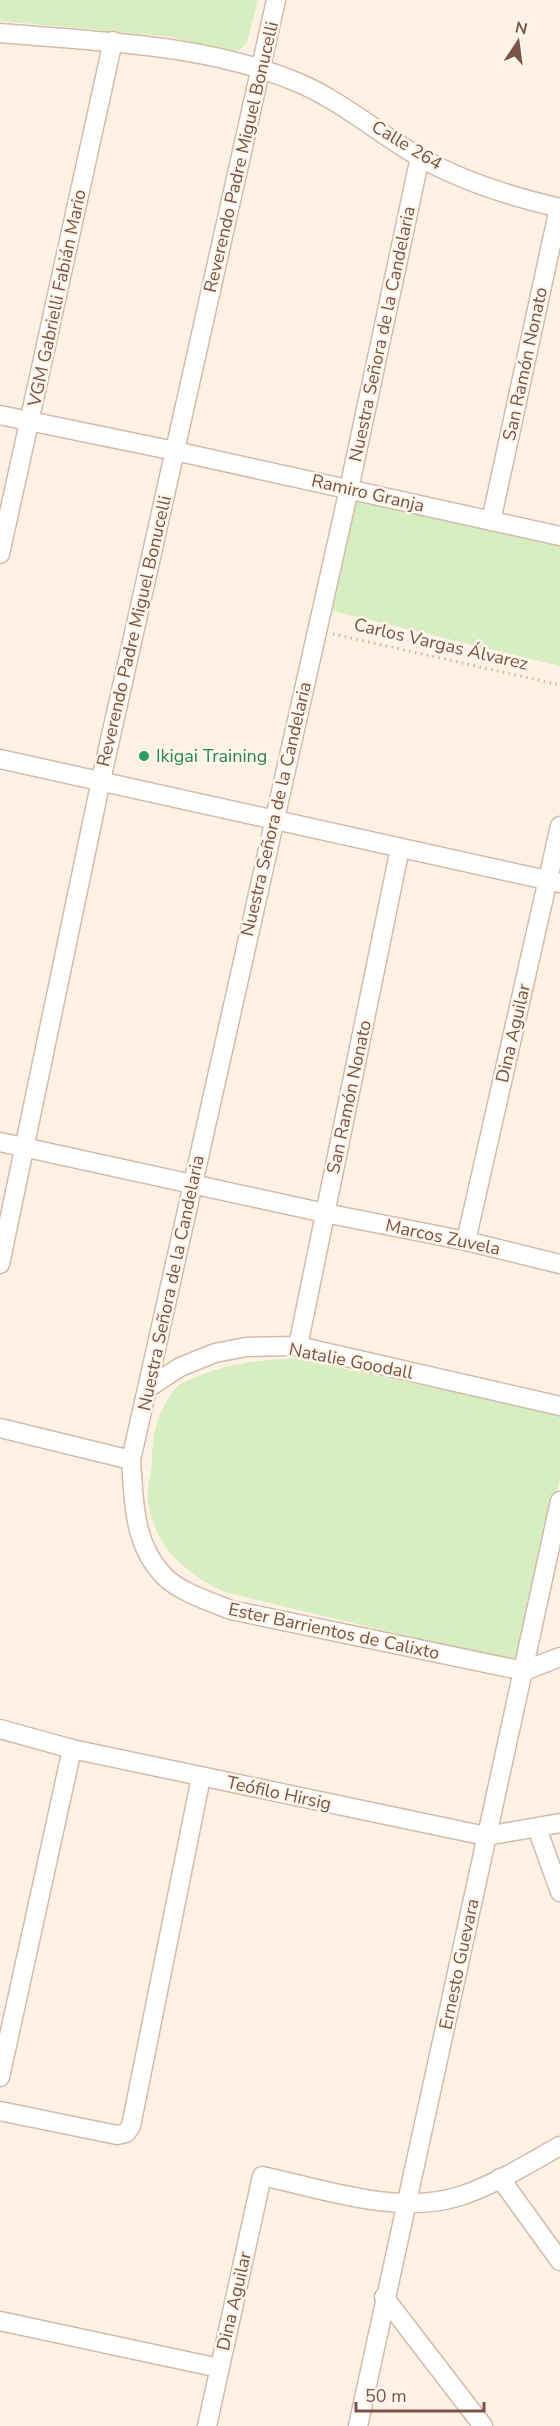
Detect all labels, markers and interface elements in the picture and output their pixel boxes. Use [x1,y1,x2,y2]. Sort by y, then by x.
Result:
north arrow [488,12,548,72]
text: N [513,16,529,40]
street label: Reverendo Padre Miguel Bonucelli [198,19,284,295]
street label: Calle 264 [367,114,447,176]
street label: VGM Gabrielli Fabián Mario [22,187,92,410]
street label: Nuestra Señora de la Candelaria [343,204,421,464]
street label: San Ramón Nonato [497,285,553,443]
street label: Ramiro Granja [309,468,427,518]
street label: Reverendo Padre Miguel Bonucelli [91,493,177,769]
street label: Carlos Vargas Álvarez [352,612,530,676]
street label: Nuestra Señora de la Candelaria [235,679,317,939]
place label: Ikigai Training [156,744,267,768]
marker: Ikigai Training [137,749,151,763]
street label: Dina Aguilar [490,981,536,1085]
street label: San Ramón Nonato [321,1018,377,1176]
street label: Nuestra Señora de la Candelaria [132,1153,210,1413]
street label: Marcos Zuvela [383,1213,503,1261]
street label: Natalie Goodall [287,1337,416,1385]
street label: Ester Barrientos de Calixto [226,1597,442,1665]
street label: Teófilo Hirsig [224,1770,334,1816]
street label: Ernesto Guevara [433,1896,485,2032]
street label: Dina Aguilar [211,2249,257,2353]
scale bar [356,2375,484,2413]
text: 50 m [365,2384,407,2408]

